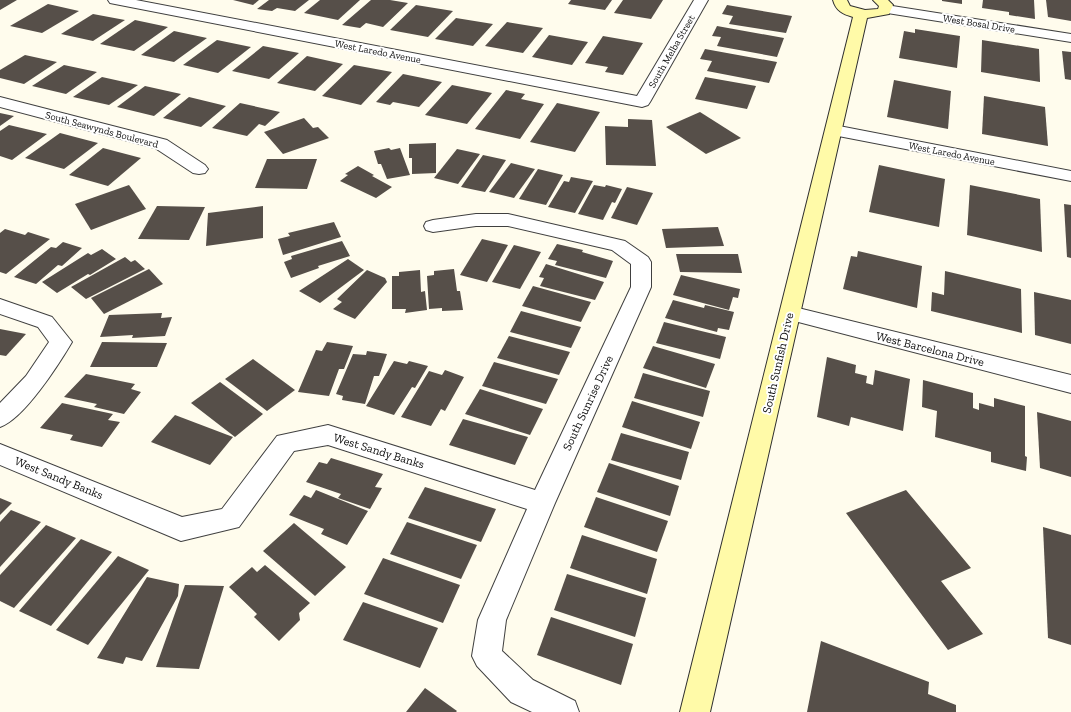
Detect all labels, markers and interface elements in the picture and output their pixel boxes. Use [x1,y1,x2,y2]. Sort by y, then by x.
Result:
street label: West Bosal Drive [942,12,1016,36]
street label: South Melba Street [646,13,698,90]
street label: West Laredo Avenue [334,38,422,66]
street label: South Seawynds Boulevard [44,109,160,151]
street label: West Laredo Avenue [908,140,996,168]
street label: South Sunfish Drive [760,311,796,415]
street label: West Barcelona Drive [874,329,986,369]
street label: South Sunrise Drive [560,353,616,453]
street label: West Sandy Banks [332,431,426,471]
street label: West Sandy Banks [13,454,105,502]

